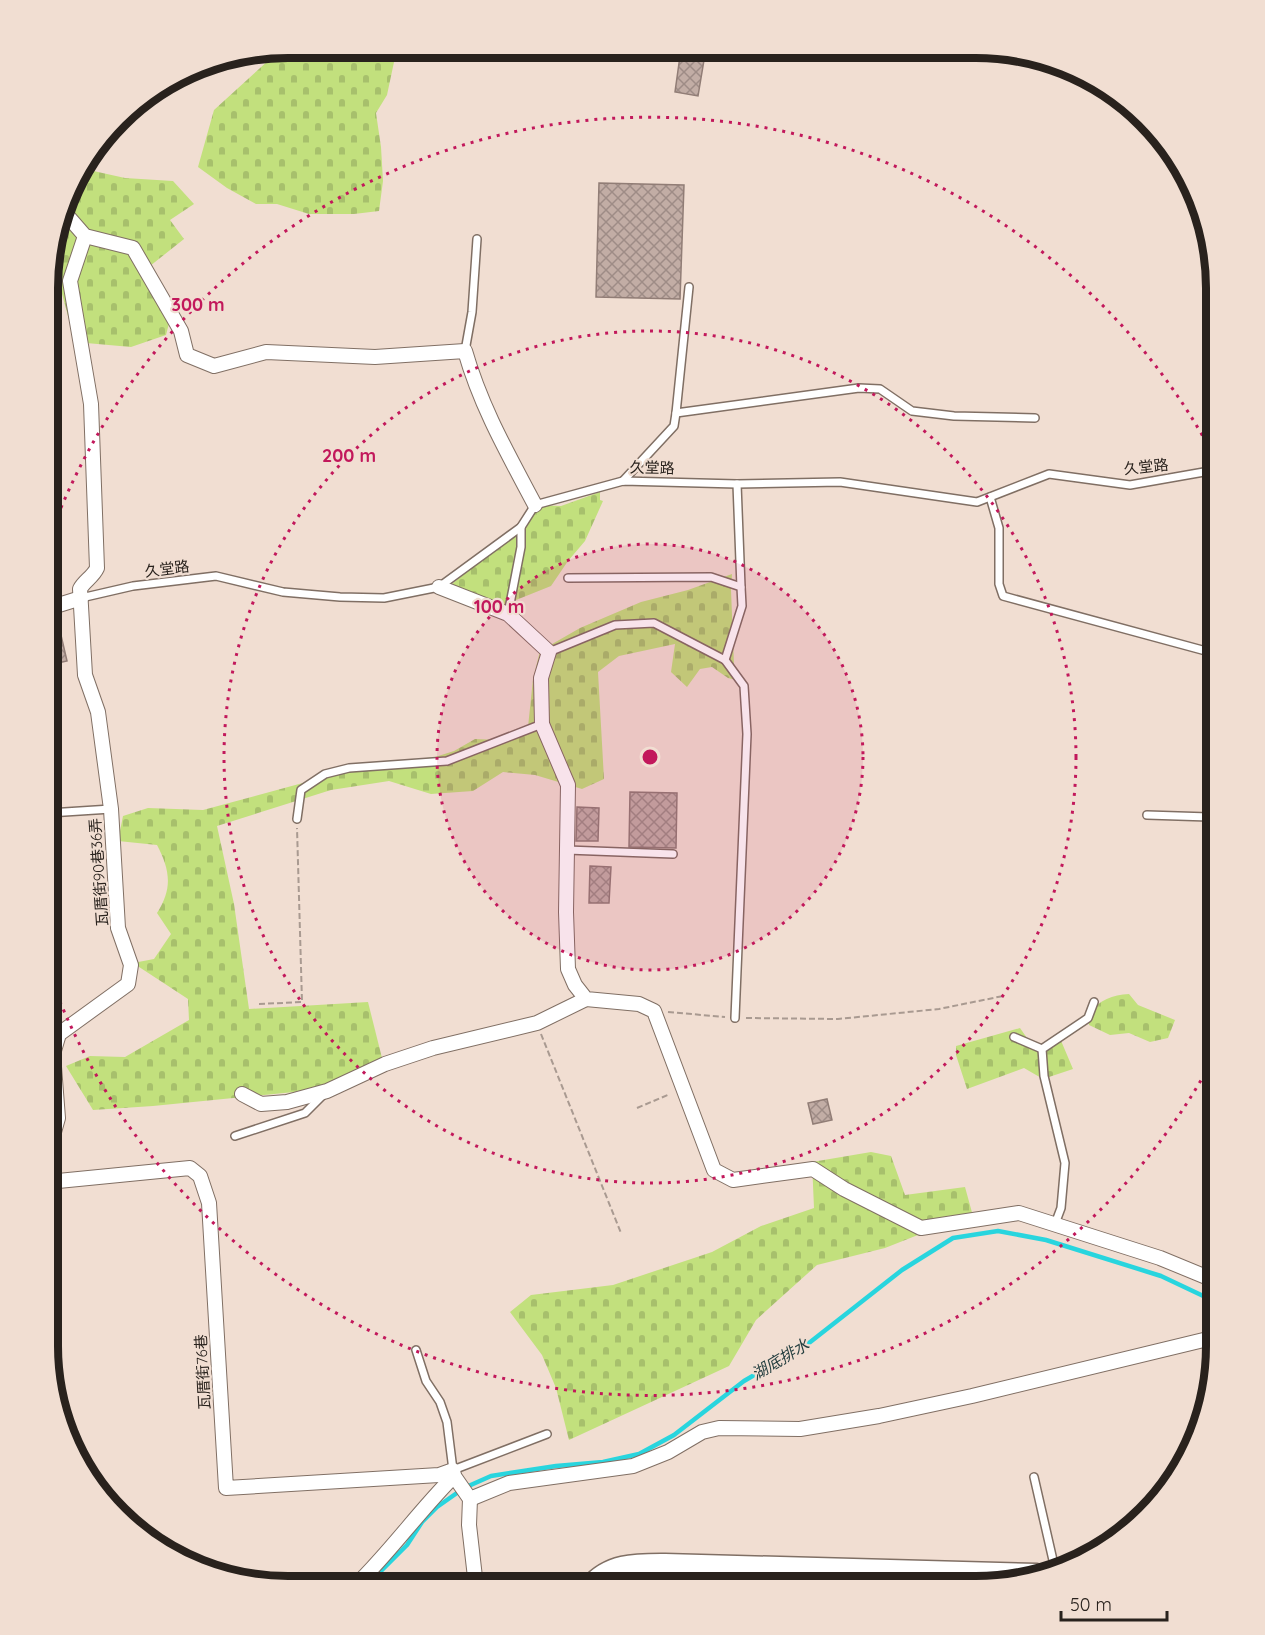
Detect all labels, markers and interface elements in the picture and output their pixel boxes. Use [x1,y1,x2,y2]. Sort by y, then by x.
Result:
text: 300 m [171,293,225,316]
text: 200 m [322,444,376,467]
street label: 久堂路 [1123,455,1169,478]
street label: 久堂路 [629,458,675,477]
street label: 久堂路 [143,556,190,581]
text: 100 m [474,595,524,618]
centre of rings [640,747,660,767]
street label: 瓦厝街90巷36弄 [85,817,112,927]
water label: 湖底排水 [747,1333,813,1384]
street label: 瓦厝街76巷 [191,1334,214,1410]
scale bar [1061,1584,1168,1622]
text: 50 m [1070,1593,1112,1616]

